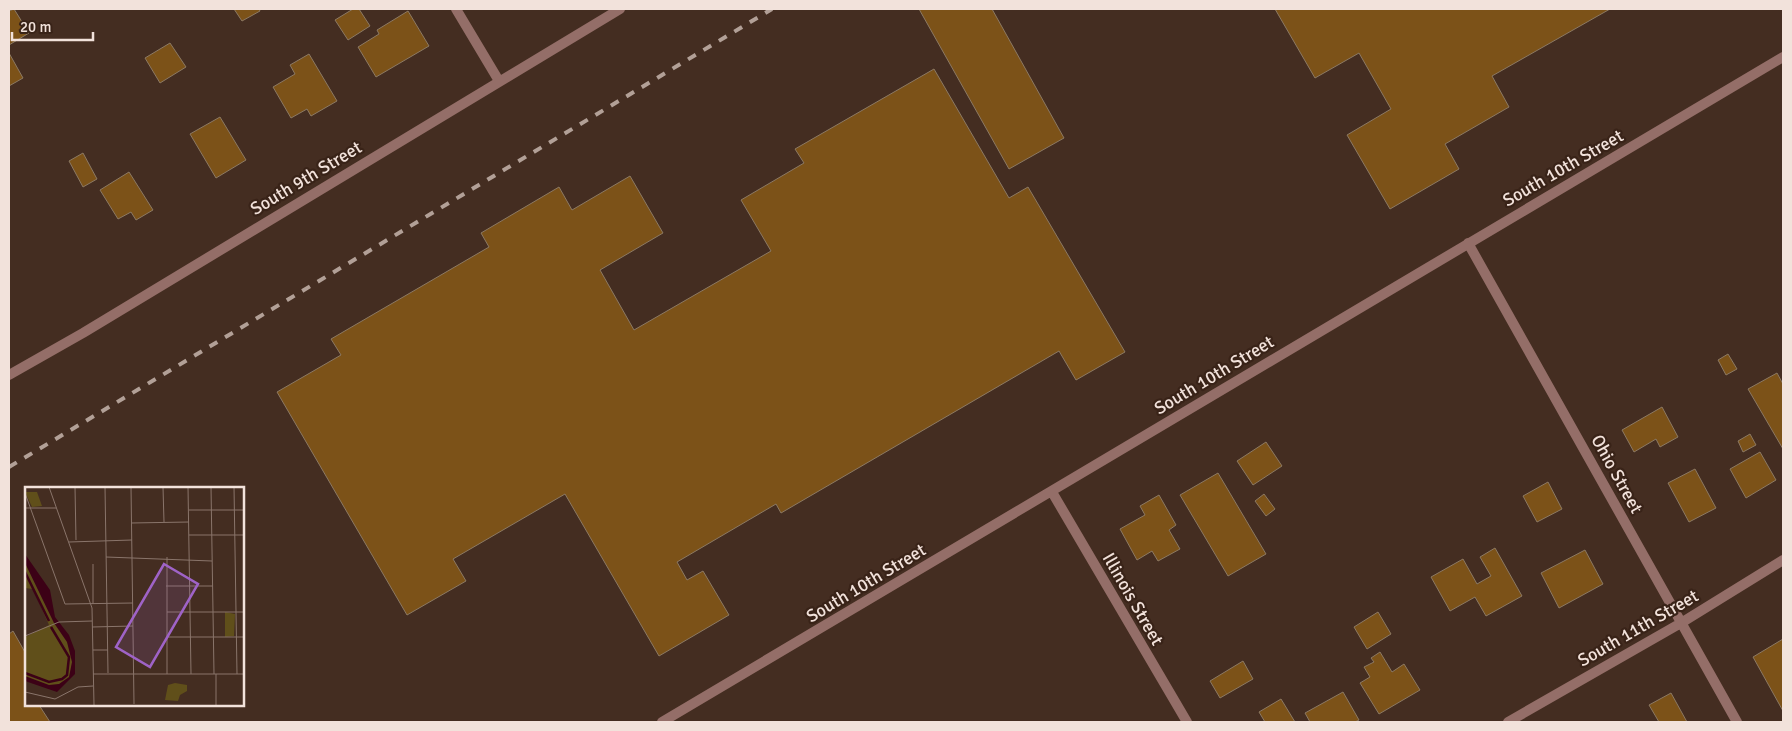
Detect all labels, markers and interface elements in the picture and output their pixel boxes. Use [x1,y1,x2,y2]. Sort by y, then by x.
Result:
scale bar [12,10,94,42]
text: 20 m [20,18,51,36]
street label: South 10th Street [1499,125,1627,211]
street label: South 9th Street [246,136,366,220]
street label: South 10th Street [1150,331,1278,419]
street label: Ohio Street [1586,431,1648,517]
inset map [25,487,244,706]
street label: South 10th Street [802,539,930,627]
street label: Illinois Street [1098,549,1168,649]
street label: South 11th Street [1574,585,1702,671]

